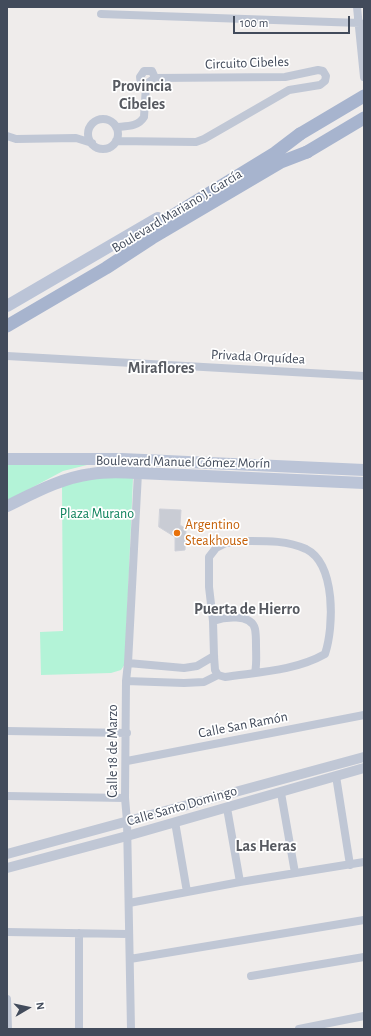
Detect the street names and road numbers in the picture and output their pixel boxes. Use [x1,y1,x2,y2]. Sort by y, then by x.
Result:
street label: Circuito Cibeles [205,53,289,73]
street label: Boulevard Mariano J. García [109,165,245,257]
street label: Privada Orquídea [210,346,306,368]
street label: Boulevard Manuel Gómez Morín [96,452,270,472]
street label: Calle 18 de Marzo [105,704,121,798]
street label: Calle San Ramón [197,708,289,742]
street label: Calle Santo Domingo [125,782,239,830]

